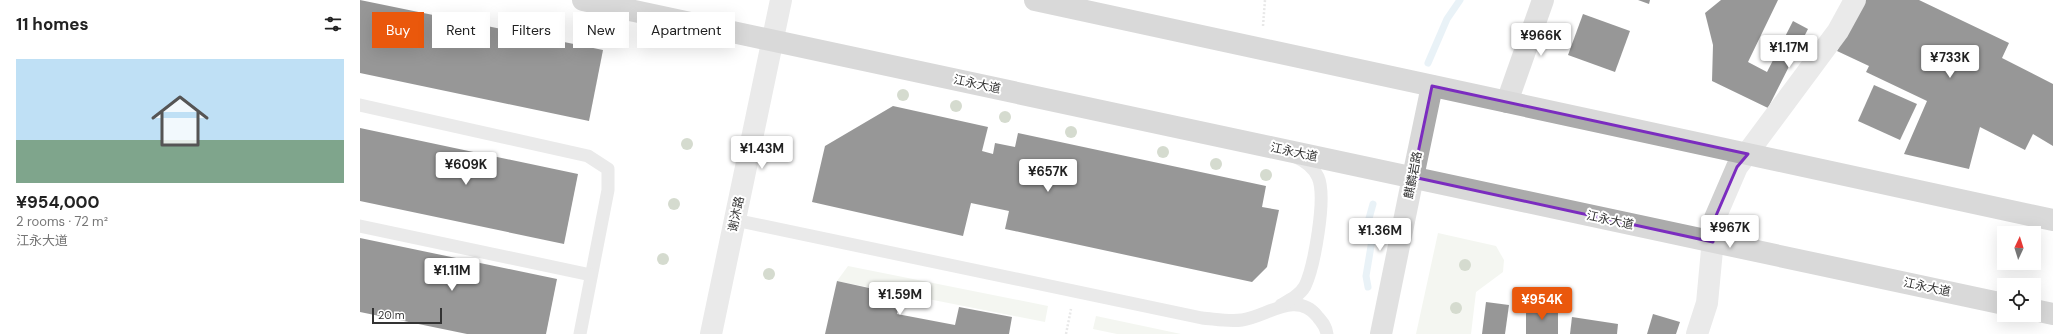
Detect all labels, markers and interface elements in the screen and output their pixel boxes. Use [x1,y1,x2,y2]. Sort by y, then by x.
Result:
chip: Buy [372,12,424,48]
chip: Rent [432,12,490,48]
chip: Filters [498,12,565,48]
chip: New [573,12,629,48]
chip: Apartment [637,12,735,48]
text: 11 homes [16,13,89,35]
icon: filters [322,13,344,35]
pin: ¥966K [1513,23,1569,57]
text: ¥966K [1520,27,1562,44]
pin: ¥1.17M [1756,35,1822,69]
text: ¥1.17M [1769,39,1809,56]
pin: ¥733K [1922,45,1978,79]
text: ¥733K [1930,49,1970,66]
street label: 江永大道 [952,71,1002,97]
icon: home [144,85,216,157]
pin: ¥1.43M [729,136,795,170]
street label: 江永大道 [1269,139,1319,165]
text: ¥1.43M [740,140,784,157]
street label: 麒麟岩路 [1401,150,1425,200]
pin: ¥609K [438,152,494,186]
text: ¥609K [445,156,487,173]
pin: ¥657K [1020,159,1076,193]
text: ¥657K [1028,163,1068,180]
text: ¥954,000 [16,191,100,213]
street label: 谢沐路 [724,195,748,233]
street label: 江永大道 [1585,207,1635,233]
text: 2 rooms · 72 m² [16,213,108,230]
pin: ¥967K [1702,215,1758,249]
pin: ¥1.36M [1347,218,1413,252]
text: ¥967K [1710,219,1750,236]
text: ¥1.36M [1358,222,1402,239]
north arrow [1997,226,2041,270]
map controls [1997,226,2041,322]
text: 江永大道 [16,232,68,249]
pin: ¥1.11M [419,258,485,292]
text: ¥1.11M [433,262,471,279]
street label: 江永大道 [1902,274,1952,300]
button: locate [1997,278,2041,322]
pin: ¥1.59M [867,282,933,316]
text: ¥1.59M [878,286,922,303]
pin: ¥954K [1514,287,1570,321]
text: ¥954K [1521,291,1563,308]
scale bar [372,306,442,325]
text: 20 m [378,308,404,322]

